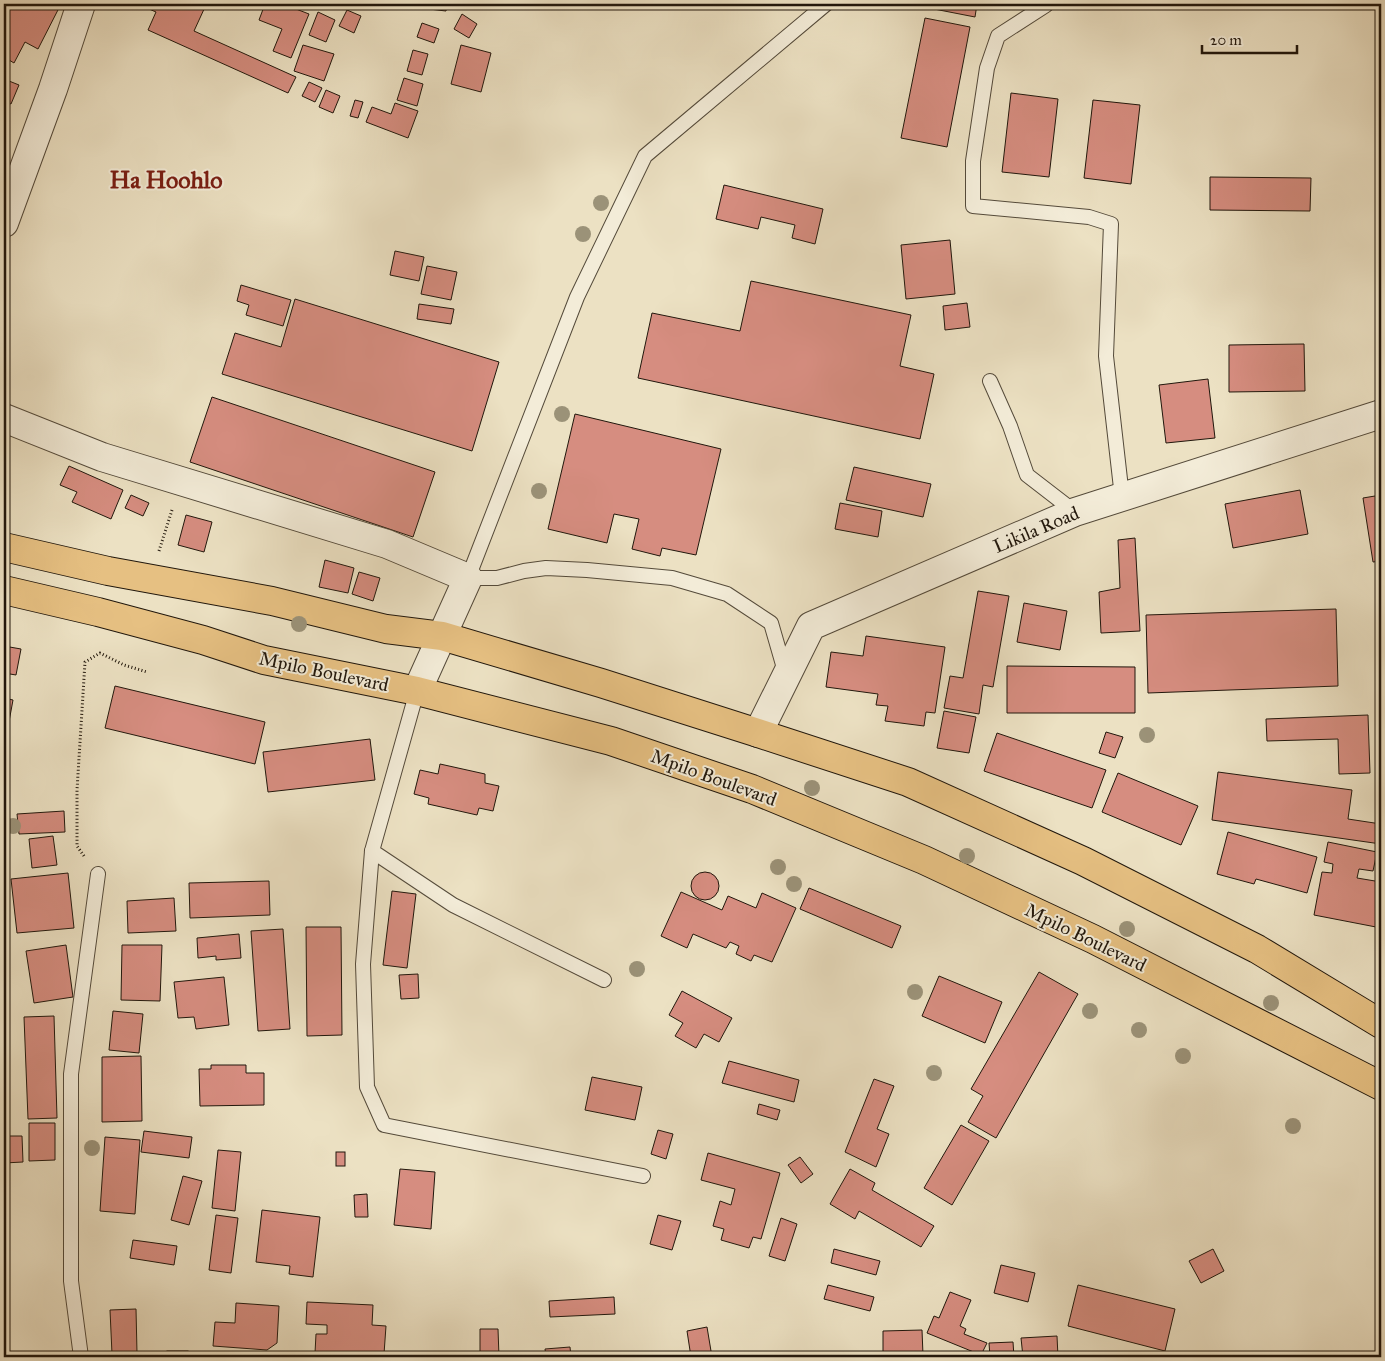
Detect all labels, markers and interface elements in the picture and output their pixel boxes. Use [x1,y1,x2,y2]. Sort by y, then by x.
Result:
scale bar [1202,22,1298,54]
text: 20 m [1210,31,1242,49]
district label: Ha Hoohlo [110,165,222,195]
street label: Likila Road [990,501,1083,558]
street label: Mpilo Boulevard [257,647,391,697]
street label: Mpilo Boulevard [648,744,780,811]
street label: Mpilo Boulevard [1021,898,1151,977]

